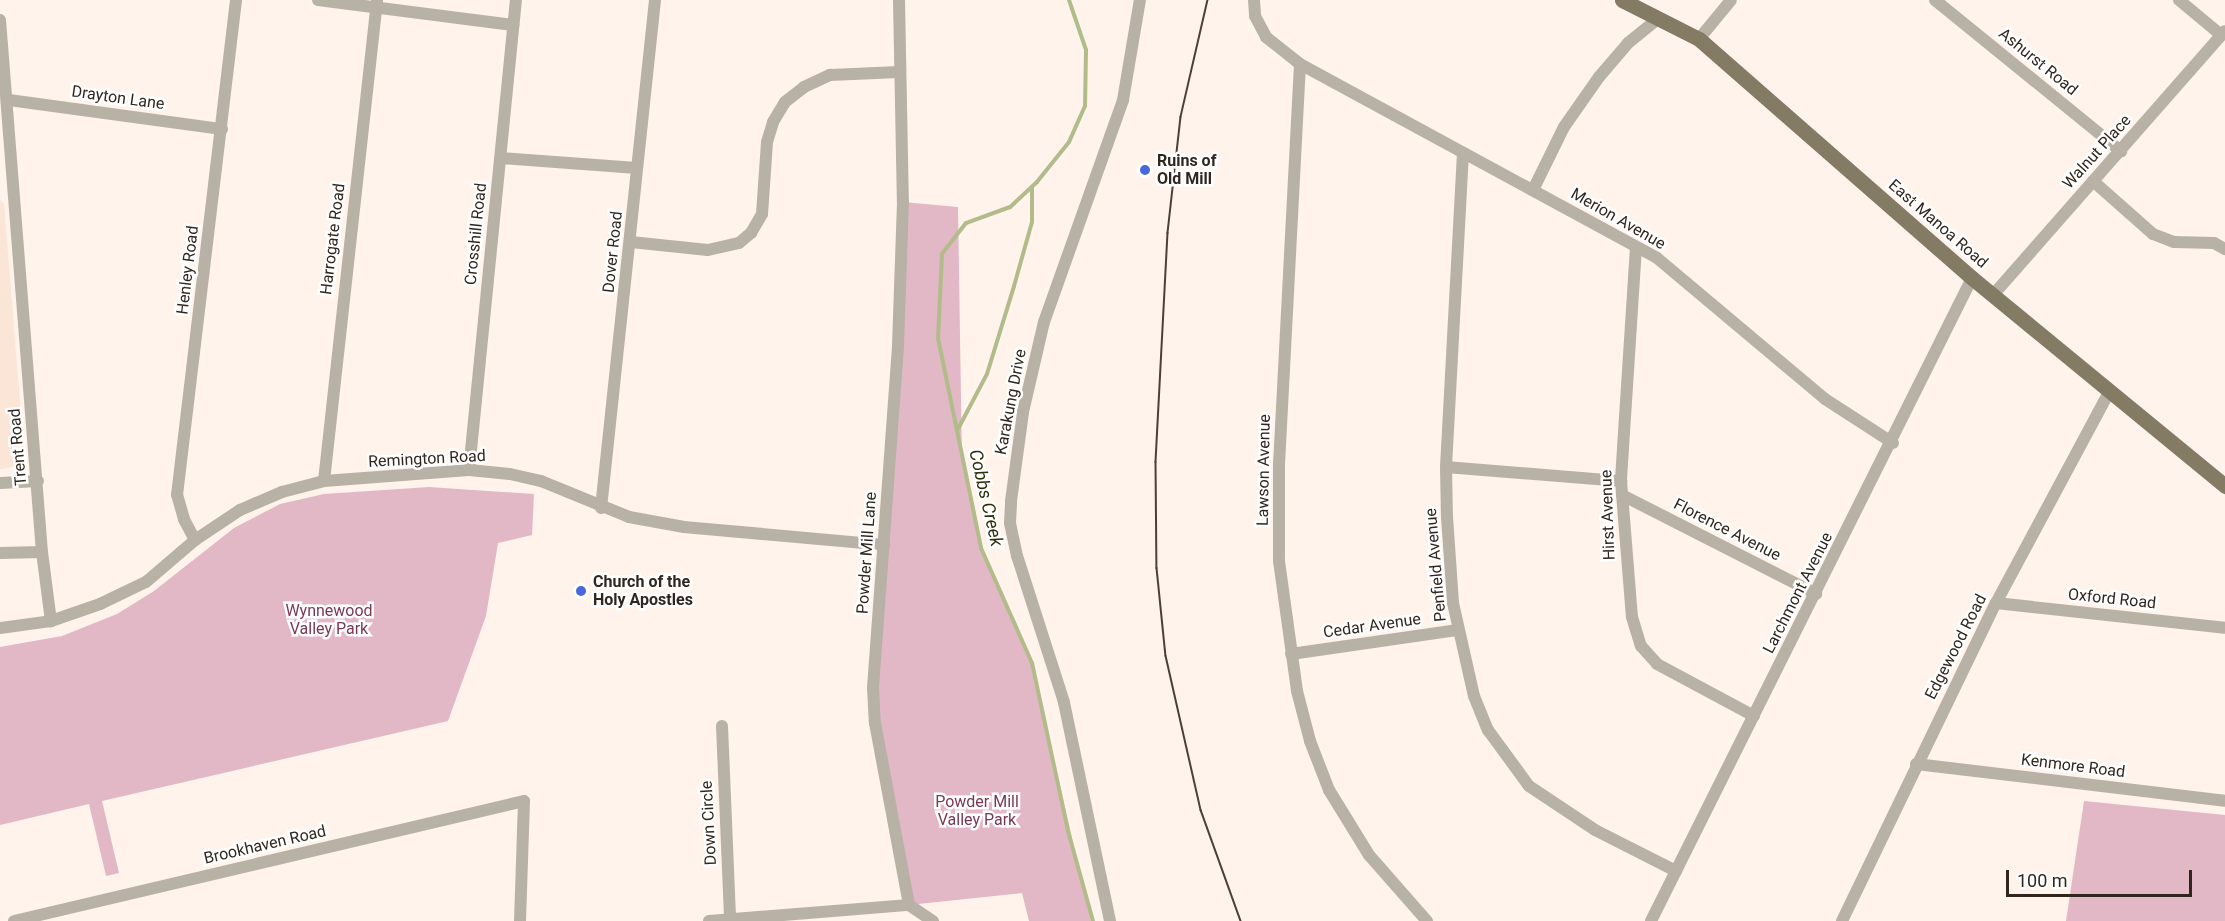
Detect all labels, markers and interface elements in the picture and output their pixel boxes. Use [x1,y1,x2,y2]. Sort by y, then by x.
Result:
street label: Ashurst Road [1995,24,2081,100]
street label: Drayton Lane [70,82,166,114]
street label: Walnut Place [2059,111,2135,193]
place label: Ruins of Old Mill [1157,151,1216,189]
marker: Ruins of Old Mill [1138,163,1152,177]
street label: East Manoa Road [1884,176,1992,272]
street label: Harrogate Road [317,182,349,296]
street label: Crosshill Road [461,182,491,286]
street label: Merion Avenue [1567,184,1669,254]
street label: Dover Road [599,210,627,294]
street label: Henley Road [173,225,203,315]
street label: Karakung Drive [991,348,1031,456]
street label: Trent Road [5,408,31,486]
street label: Lawson Avenue [1253,414,1275,526]
street label: Remington Road [368,446,486,472]
water label: Cobbs Creek [964,447,1008,549]
street label: Hirst Avenue [1597,469,1619,561]
street label: Powder Mill Lane [853,491,881,615]
street label: Florence Avenue [1670,495,1784,565]
street label: Penfield Avenue [1421,507,1451,623]
street label: Larchmont Avenue [1759,529,1837,657]
place label: Church of the Holy Apostles [593,572,693,610]
marker: Church of the Holy Apostles [574,584,588,598]
street label: Oxford Road [2067,585,2157,613]
street label: Edgewood Road [1921,591,1991,703]
park label: Wynnewood Valley Park [285,601,373,639]
street label: Cedar Avenue [1322,610,1422,642]
street label: Kenmore Road [2020,750,2126,782]
street label: Down Circle [697,780,721,866]
park label: Powder Mill Valley Park [935,792,1019,830]
street label: Brookhaven Road [202,822,328,868]
scale bar [2009,858,2195,896]
text: 100 m [2017,870,2068,891]

